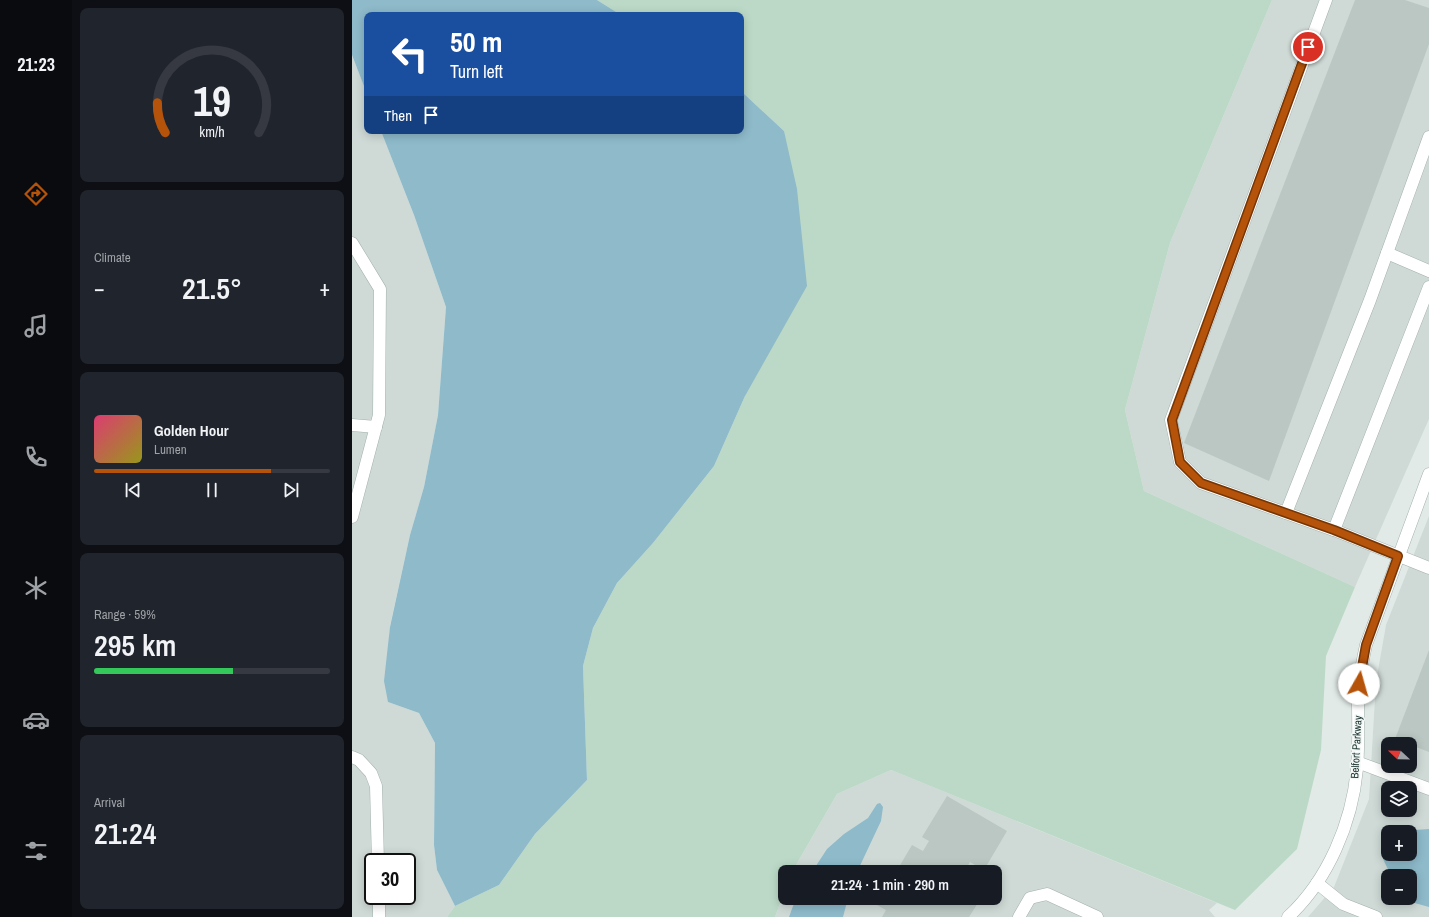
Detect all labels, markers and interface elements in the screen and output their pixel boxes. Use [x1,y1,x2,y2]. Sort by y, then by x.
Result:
text: 50 m [450,23,502,61]
icon: left [384,28,436,80]
pin [1291,30,1325,64]
icon: arrive [1297,36,1319,58]
text: 21:23 [17,52,55,77]
text: Turn left [450,59,503,84]
text: 19 [193,73,231,129]
icon: arrive [420,104,442,126]
text: Then [384,105,412,126]
text: km/h [199,121,225,140]
icon: directions [22,180,50,208]
text: Climate [94,249,131,266]
text: 21.5° [182,268,242,308]
text: − [94,273,105,303]
text: + [319,273,330,303]
icon: music [22,312,50,340]
text: Golden Hour [154,420,229,441]
text: Lumen [154,441,187,458]
icon: phone [22,443,50,471]
icon: previous [122,479,144,501]
icon: pause [201,479,223,501]
icon: next [280,479,302,501]
icon: climate [22,574,50,602]
text: Range · 59% [94,606,156,623]
text: 295 km [94,625,176,665]
position arrow [1338,663,1380,705]
icon: car [22,706,50,734]
street label: Belfort Parkway [1347,715,1365,779]
north arrow [1381,737,1417,773]
map controls [1381,737,1417,905]
button: layers [1381,781,1417,817]
text: Arrival [94,794,125,811]
text: 21:24 [94,813,156,853]
button: + [1381,825,1417,861]
icon: filters [22,837,50,865]
speed limit sign: 30 [364,853,416,905]
button: − [1381,869,1417,905]
text: 21:24 · 1 min · 290 m [831,874,949,895]

